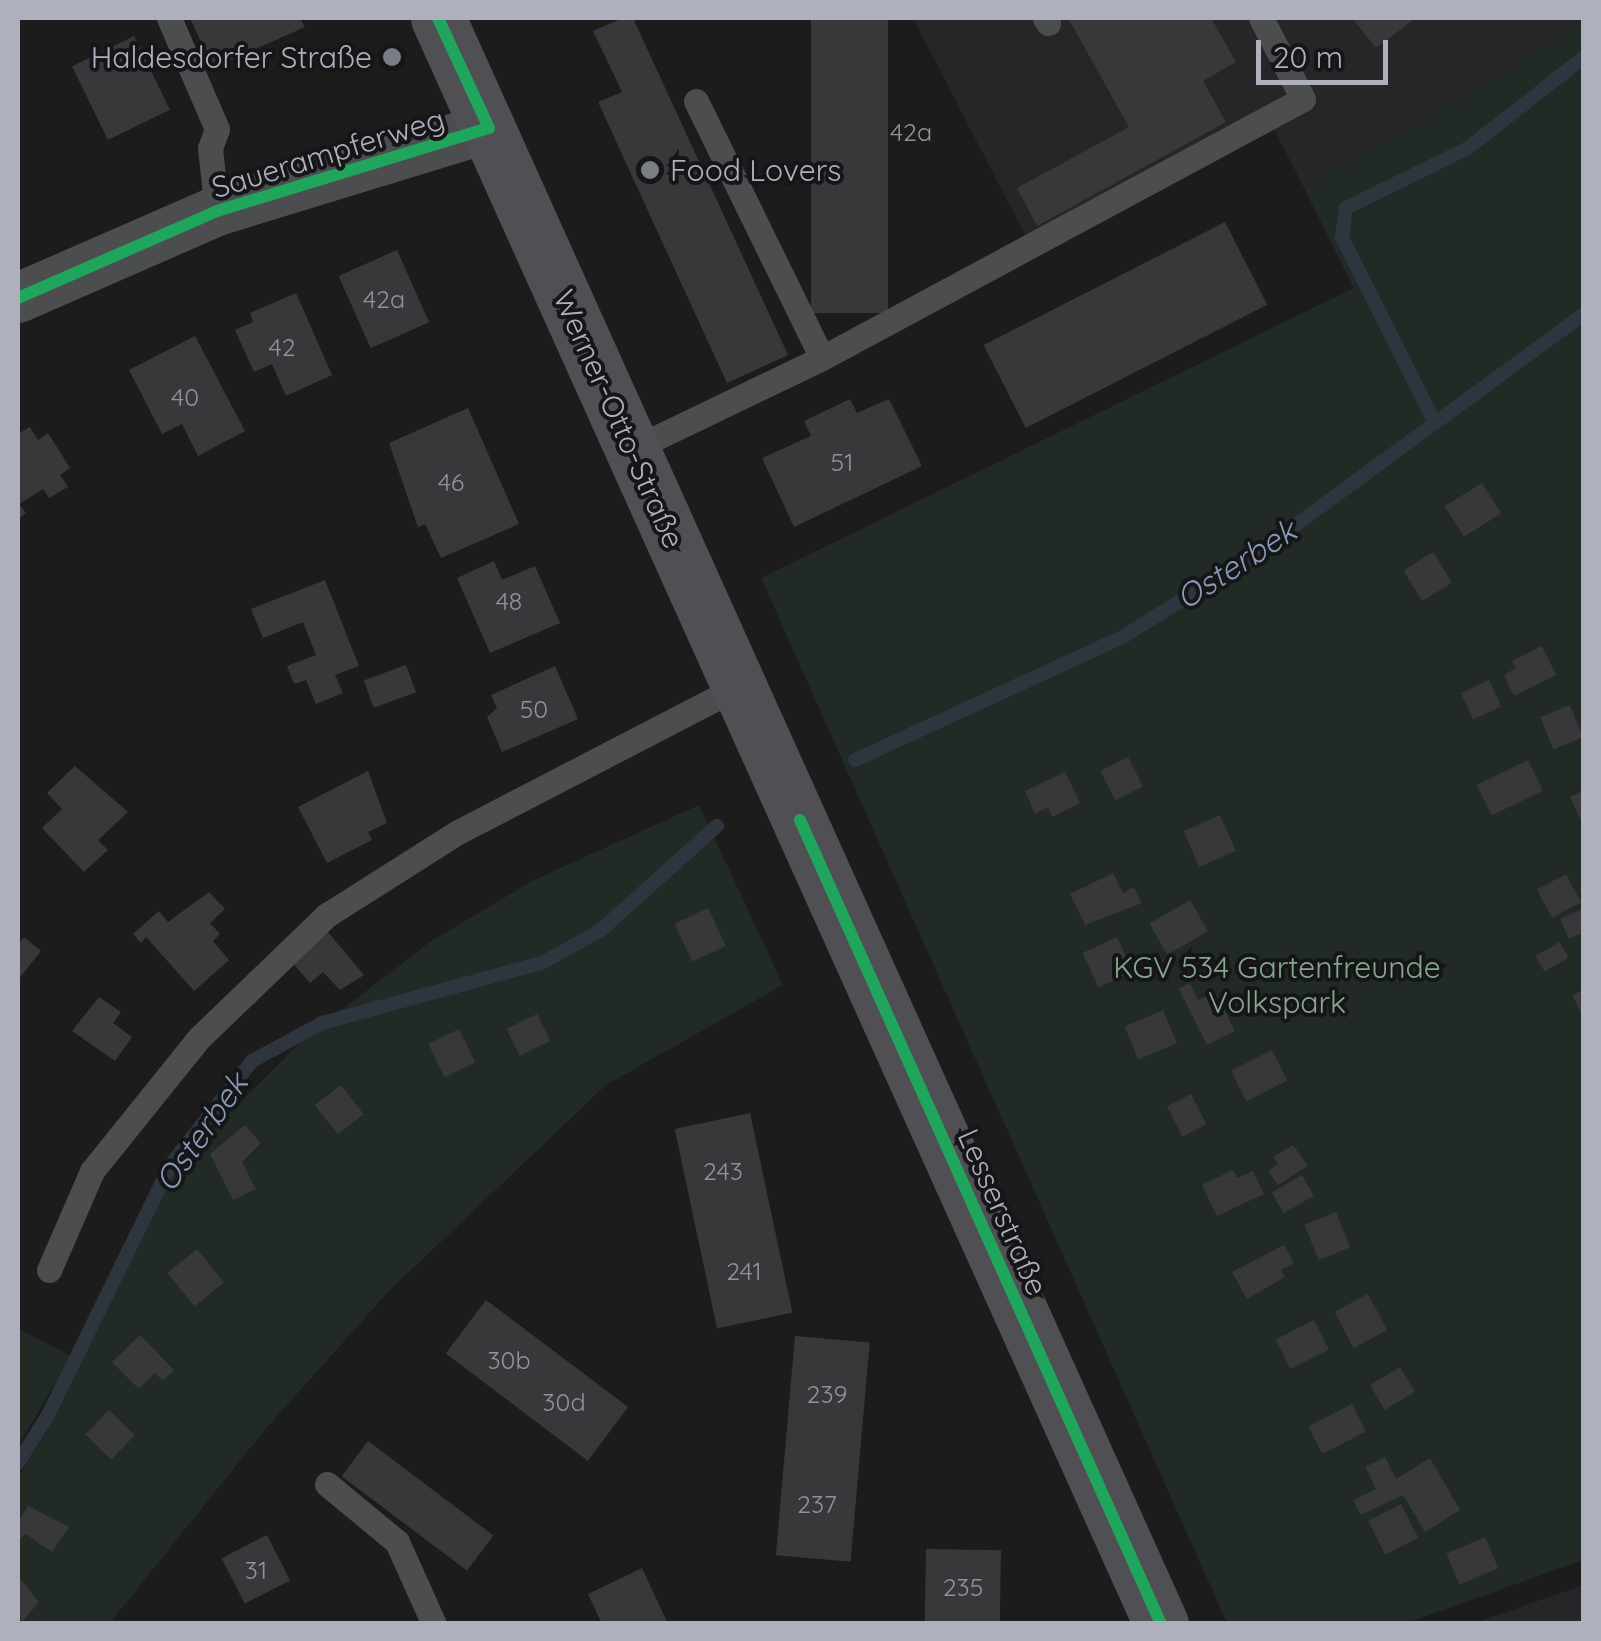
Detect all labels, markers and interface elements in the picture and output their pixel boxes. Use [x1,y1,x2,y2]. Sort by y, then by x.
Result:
scale bar [1261,20,1394,82]
text: 20 m [1273,38,1343,76]
place label: Haldesdorfer Straße [91,39,372,75]
marker: Haldesdorfer Straße [381,46,403,68]
street label: Sauerampferweg [207,100,449,206]
house number: 42a [890,117,932,147]
place label: Food Lovers [670,152,841,188]
marker: Food Lovers [639,159,661,181]
house number: 42a [363,284,405,314]
street label: Werner-Otto-Straße [546,284,692,554]
house number: 42 [268,332,296,362]
house number: 40 [171,382,199,412]
house number: 51 [831,447,853,477]
house number: 46 [438,467,464,497]
water label: Osterbek [1169,511,1303,617]
house number: 48 [496,586,522,616]
house number: 50 [520,694,548,724]
park label: KGV 534 Gartenfreunde Volkspark [1113,949,1441,1020]
water label: Osterbek [146,1066,256,1198]
street label: Lesserstraße [950,1123,1056,1301]
house number: 243 [703,1156,743,1186]
house number: 241 [726,1256,762,1286]
house number: 30b [487,1345,531,1375]
house number: 239 [807,1379,847,1409]
house number: 30d [542,1387,586,1417]
house number: 237 [797,1489,837,1519]
house number: 31 [245,1555,267,1585]
house number: 235 [943,1572,983,1602]

